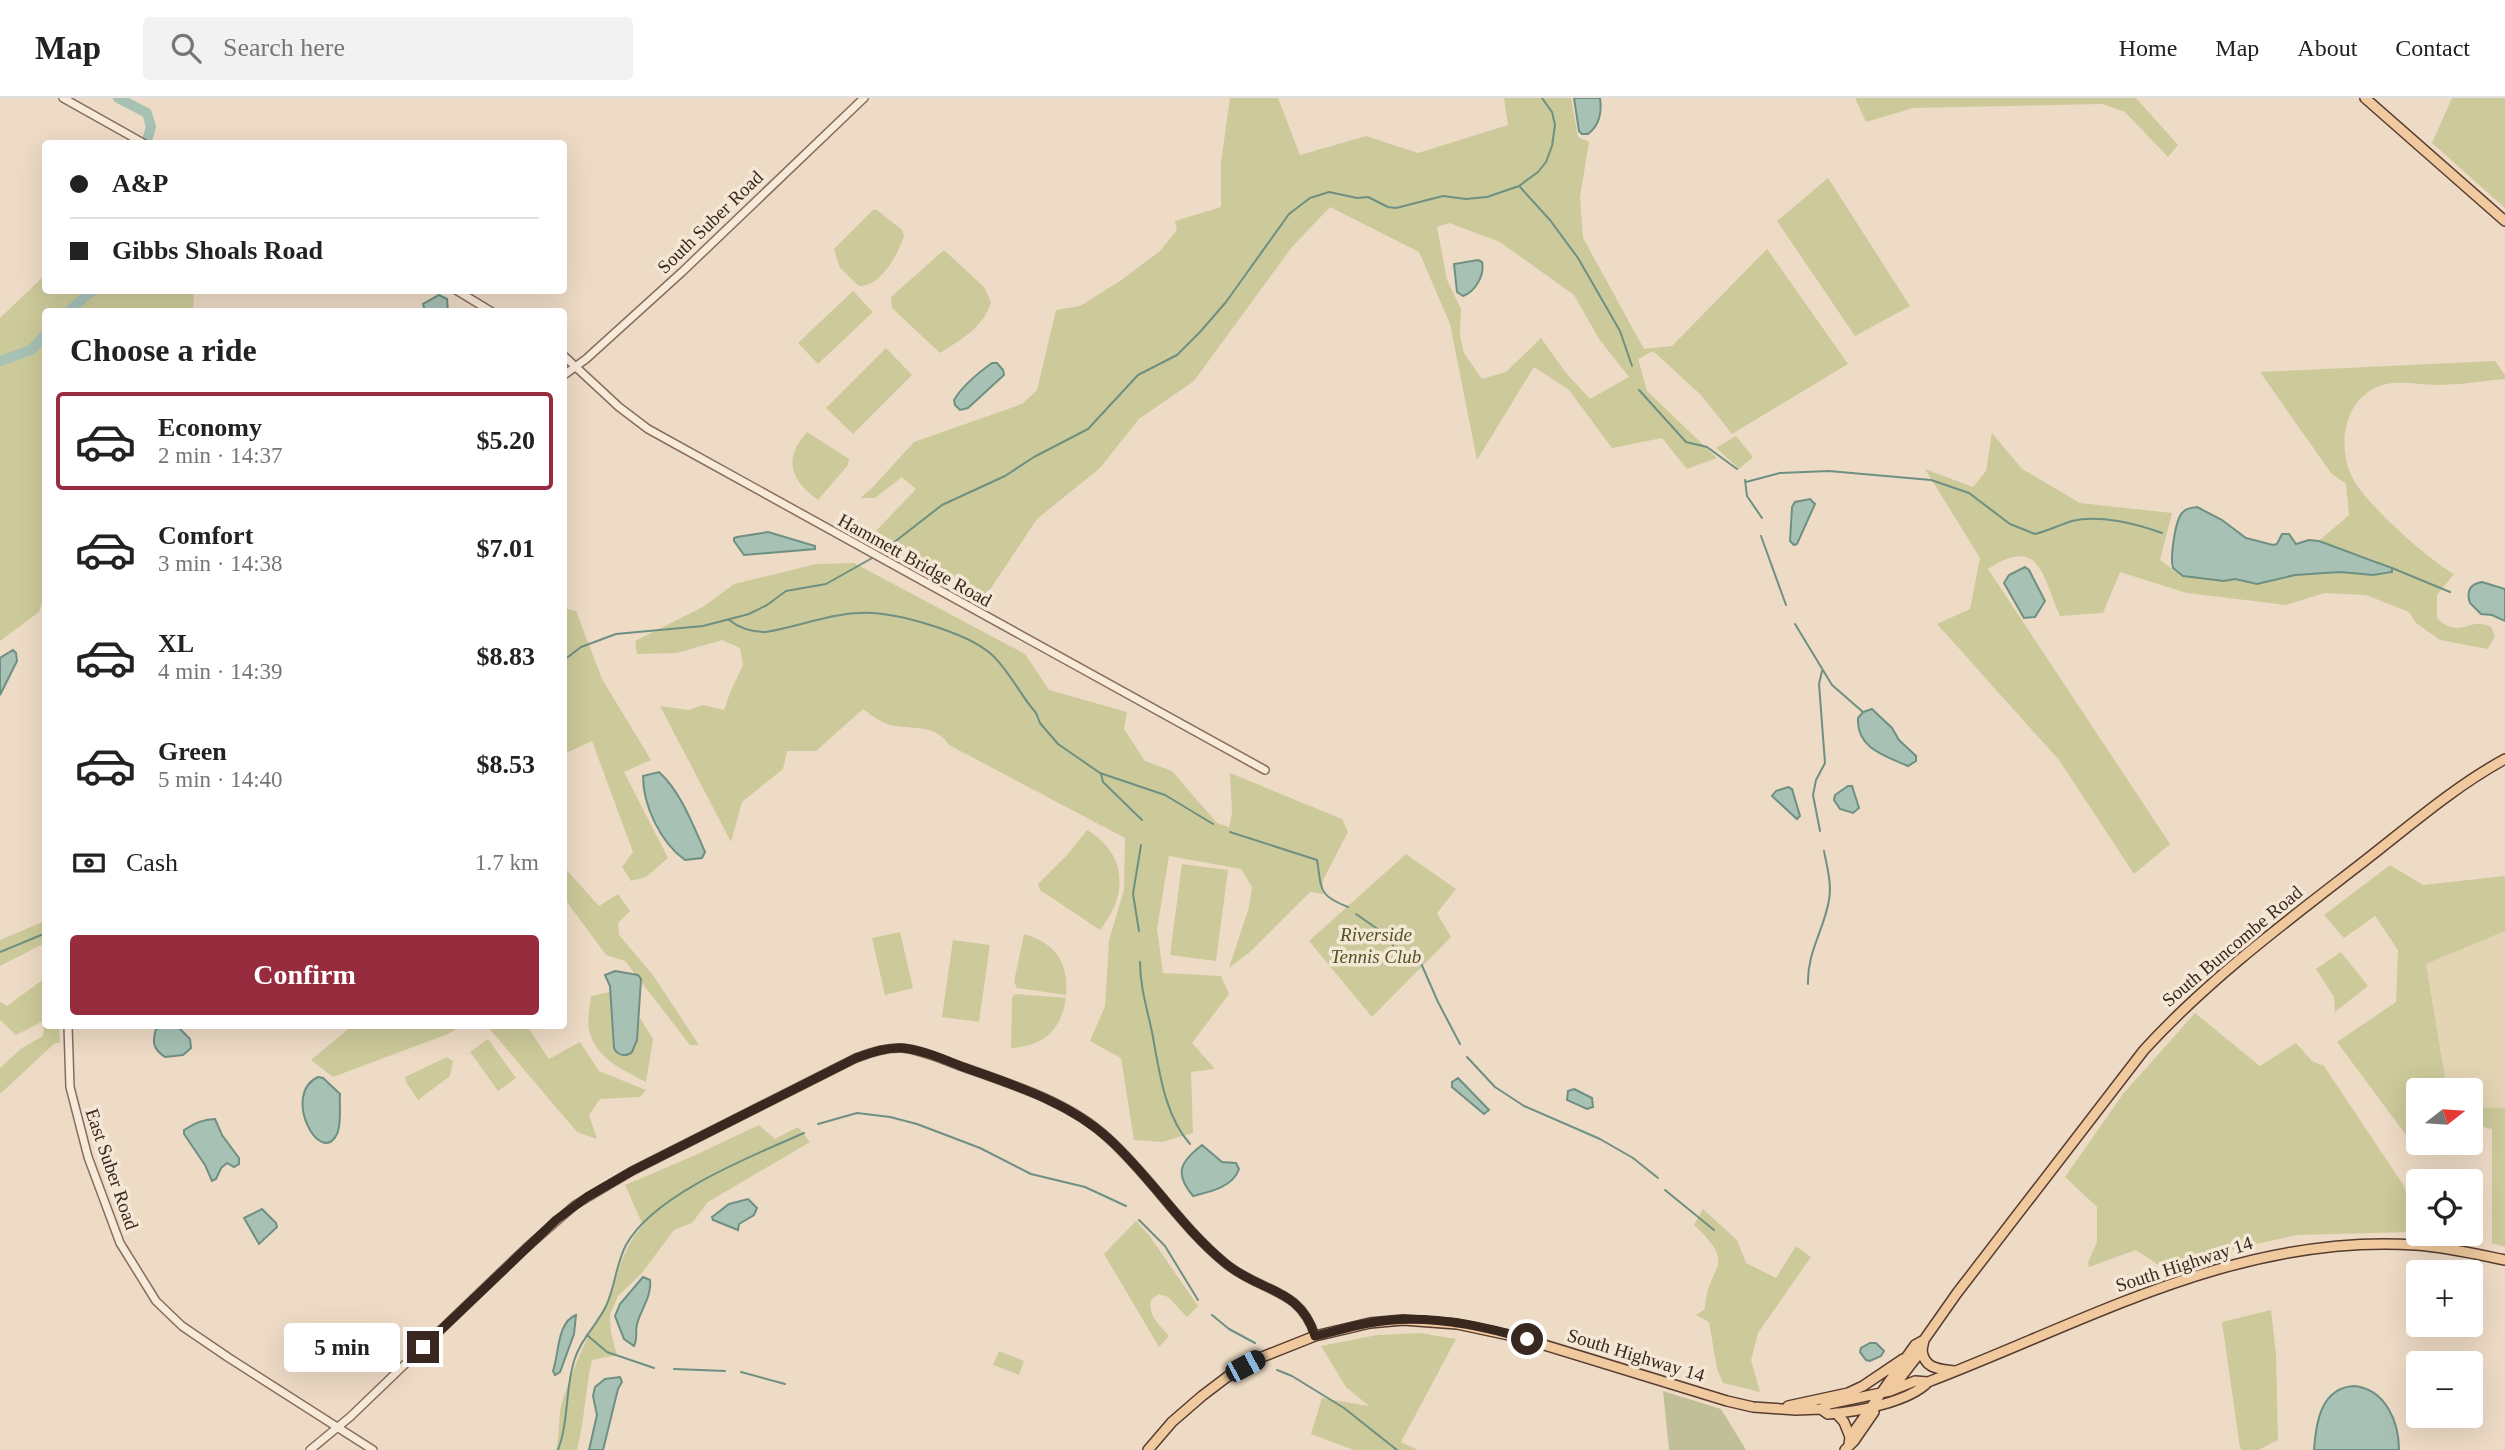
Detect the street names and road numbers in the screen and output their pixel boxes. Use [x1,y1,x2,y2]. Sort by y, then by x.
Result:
street label: South Suber Road [653,166,767,278]
street label: Hammett Bridge Road [835,509,996,611]
street label: South Buncombe Road [2158,881,2307,1011]
street label: East Suber Road [81,1106,143,1233]
street label: South Highway 14 [2113,1232,2255,1296]
street label: South Highway 14 [1565,1324,1708,1386]

